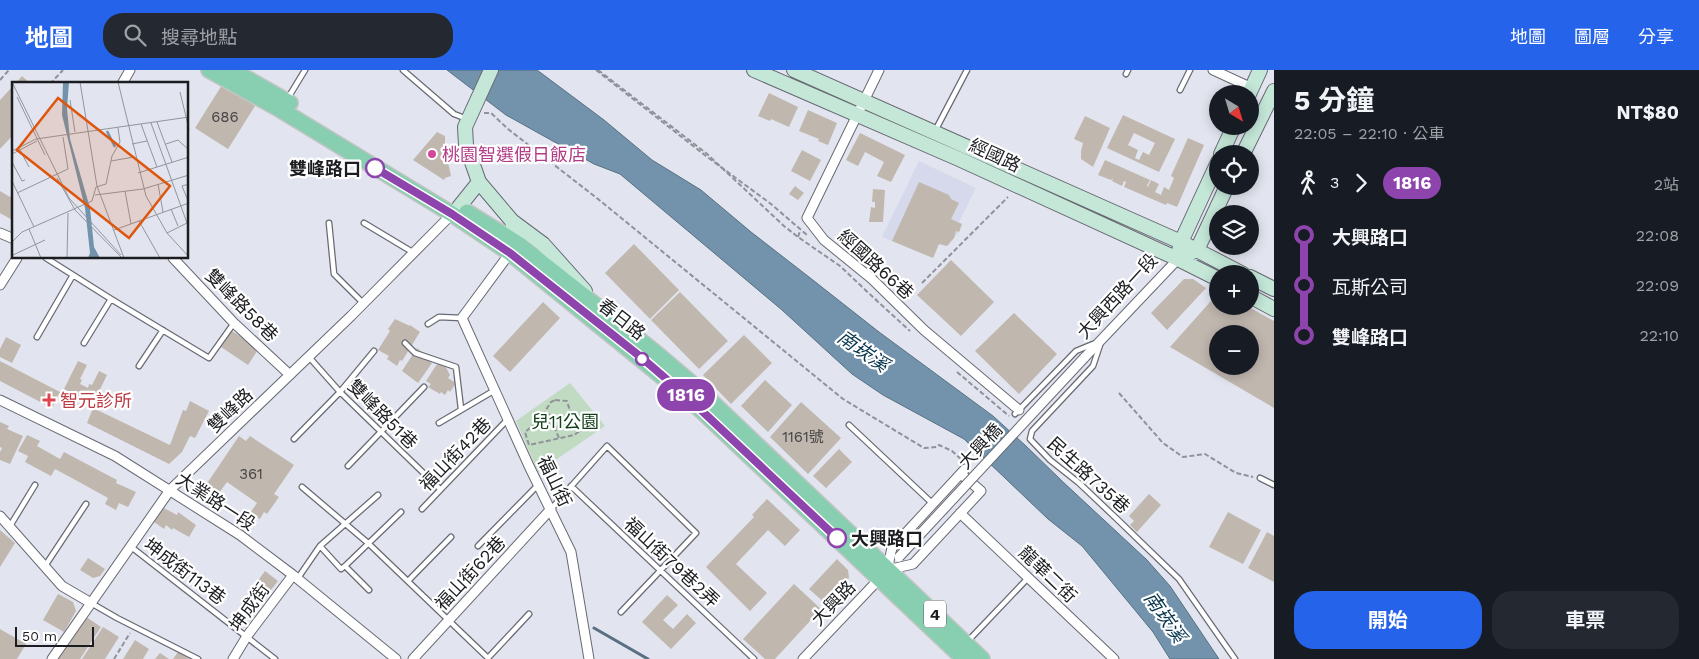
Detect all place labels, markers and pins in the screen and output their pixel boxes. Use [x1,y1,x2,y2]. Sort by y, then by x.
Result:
place label: 桃園智選假日飯店 [442,144,586,165]
marker: 桃園智選假日飯店 [426,148,438,160]
place label: 雙峰路口 [289,158,361,179]
marker: 雙峰路口 [365,158,385,178]
unlabelled marker [635,352,649,366]
place label: 智元診所 [60,390,132,411]
marker: 智元診所 [42,393,56,407]
marker: 大興路口 [827,528,847,548]
place label: 大興路口 [851,528,923,549]

